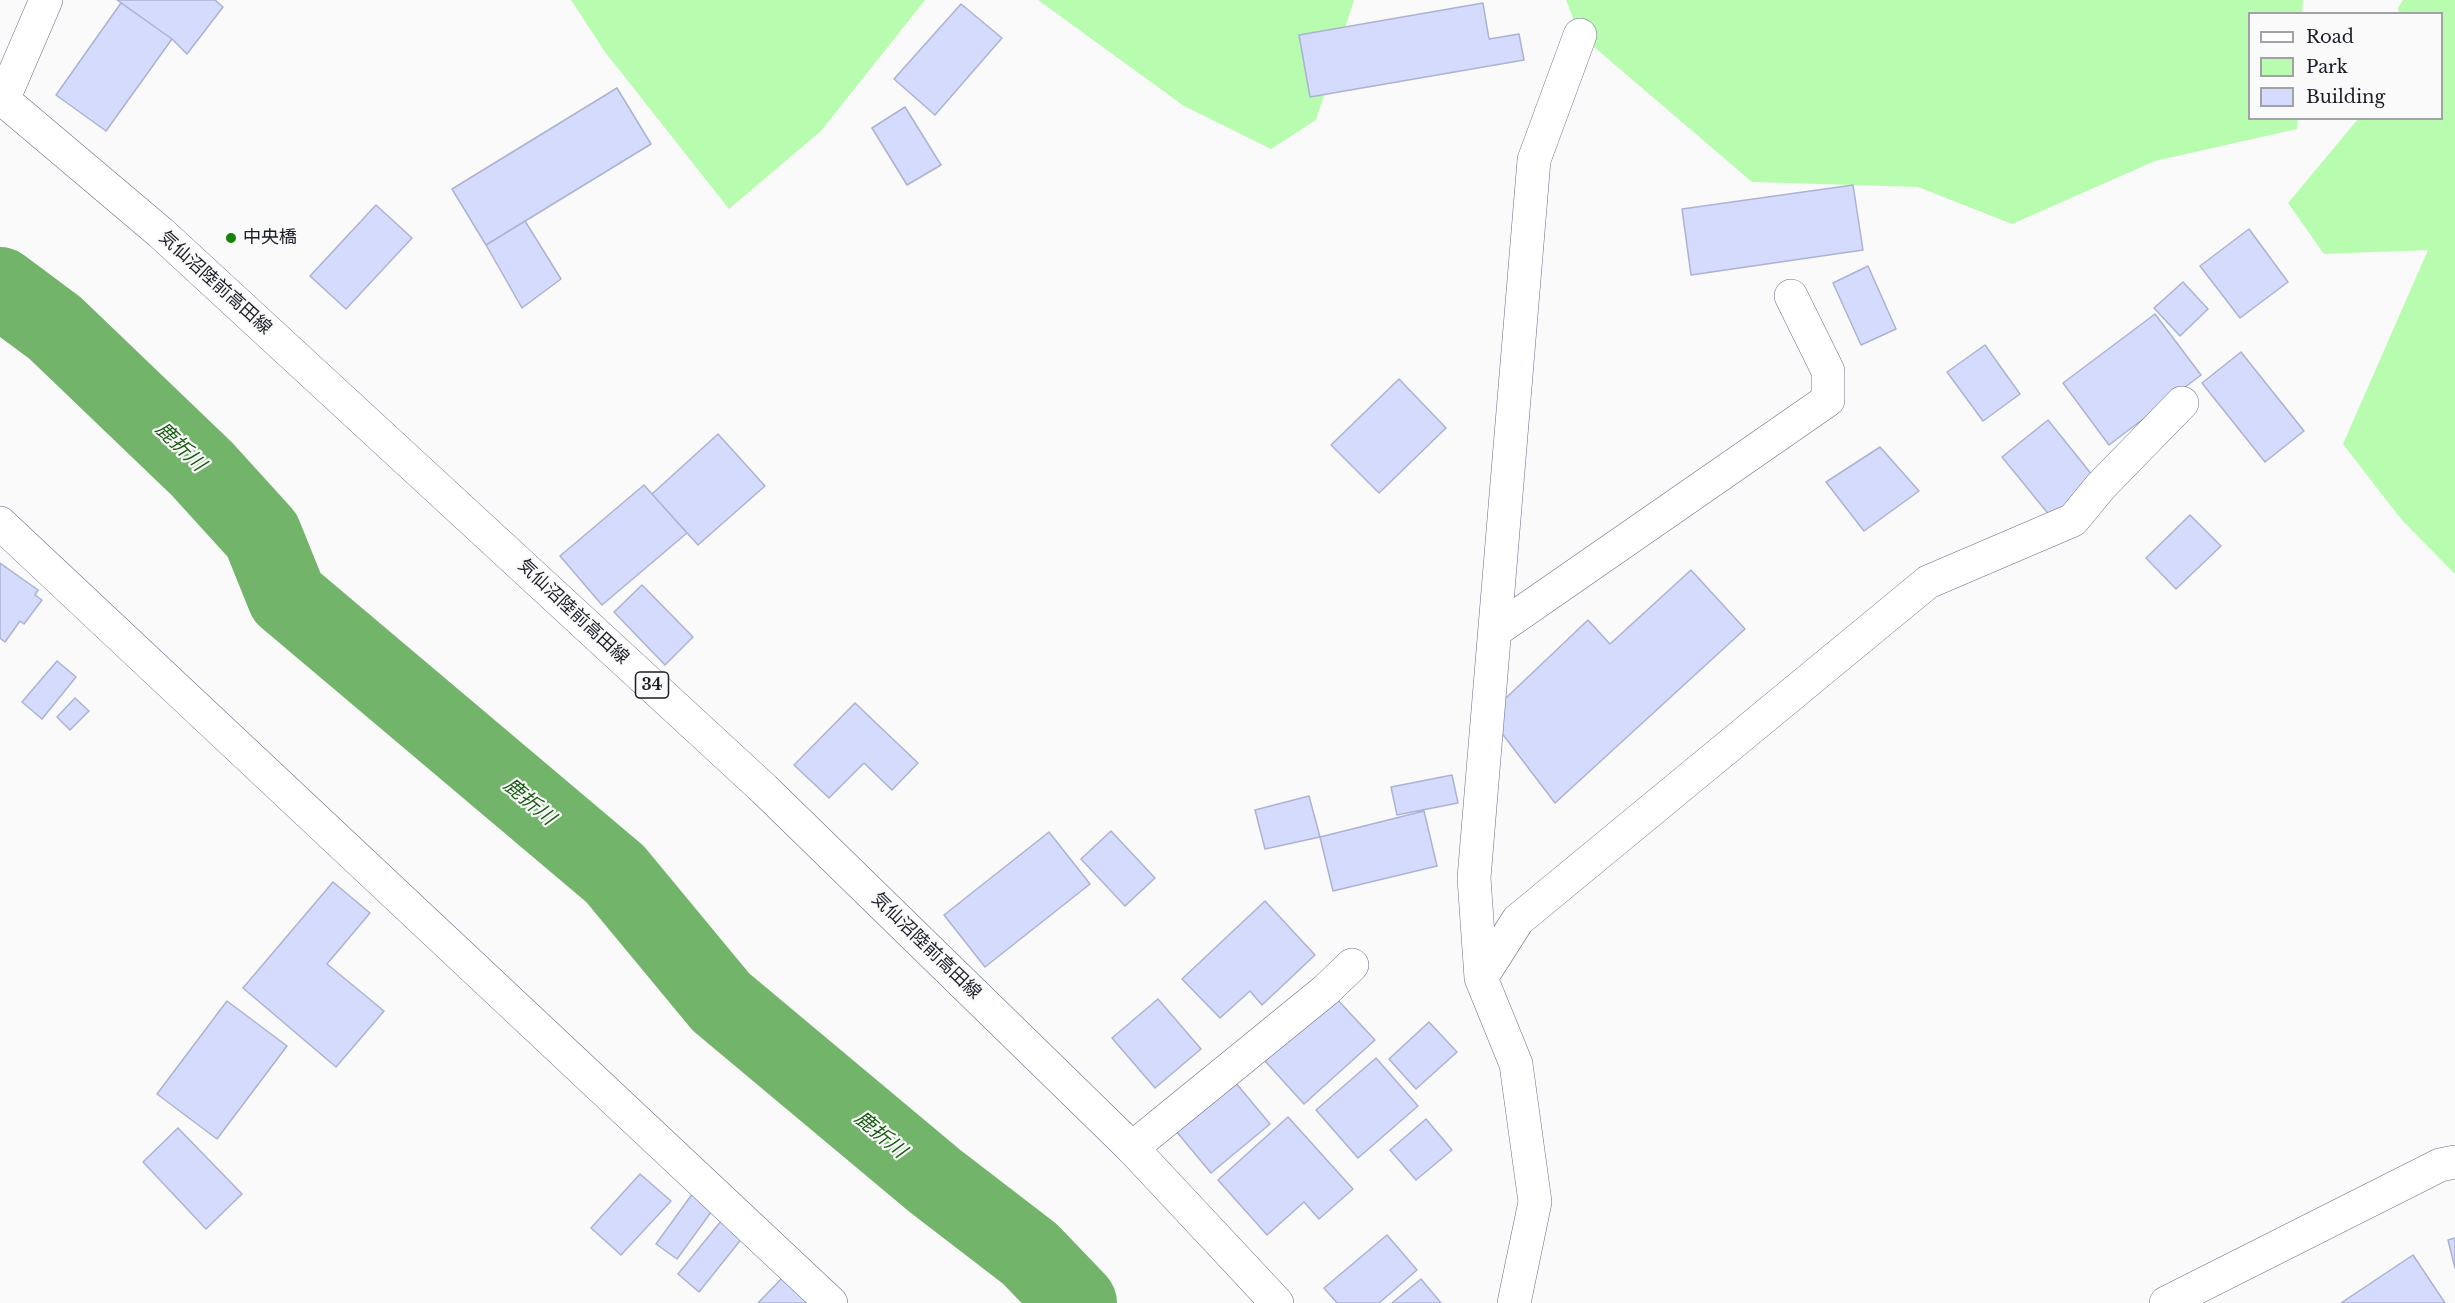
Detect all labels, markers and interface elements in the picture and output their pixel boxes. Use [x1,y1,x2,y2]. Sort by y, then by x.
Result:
legend [2248,12,2443,120]
text: Road [2306,26,2354,48]
text: Park [2306,56,2348,78]
text: Building [2306,86,2385,108]
street label: 気仙沼陸前高田線 [154,227,276,339]
place label: 中央橋 [243,227,297,249]
marker: 中央橋 [224,231,238,245]
water label: 鹿折川 [150,418,210,476]
street label: 気仙沼陸前高田線 [513,555,633,669]
road number: 34 [636,672,668,698]
water label: 鹿折川 [498,774,560,830]
street label: 気仙沼陸前高田線 [867,888,985,1004]
water label: 鹿折川 [849,1107,911,1163]

